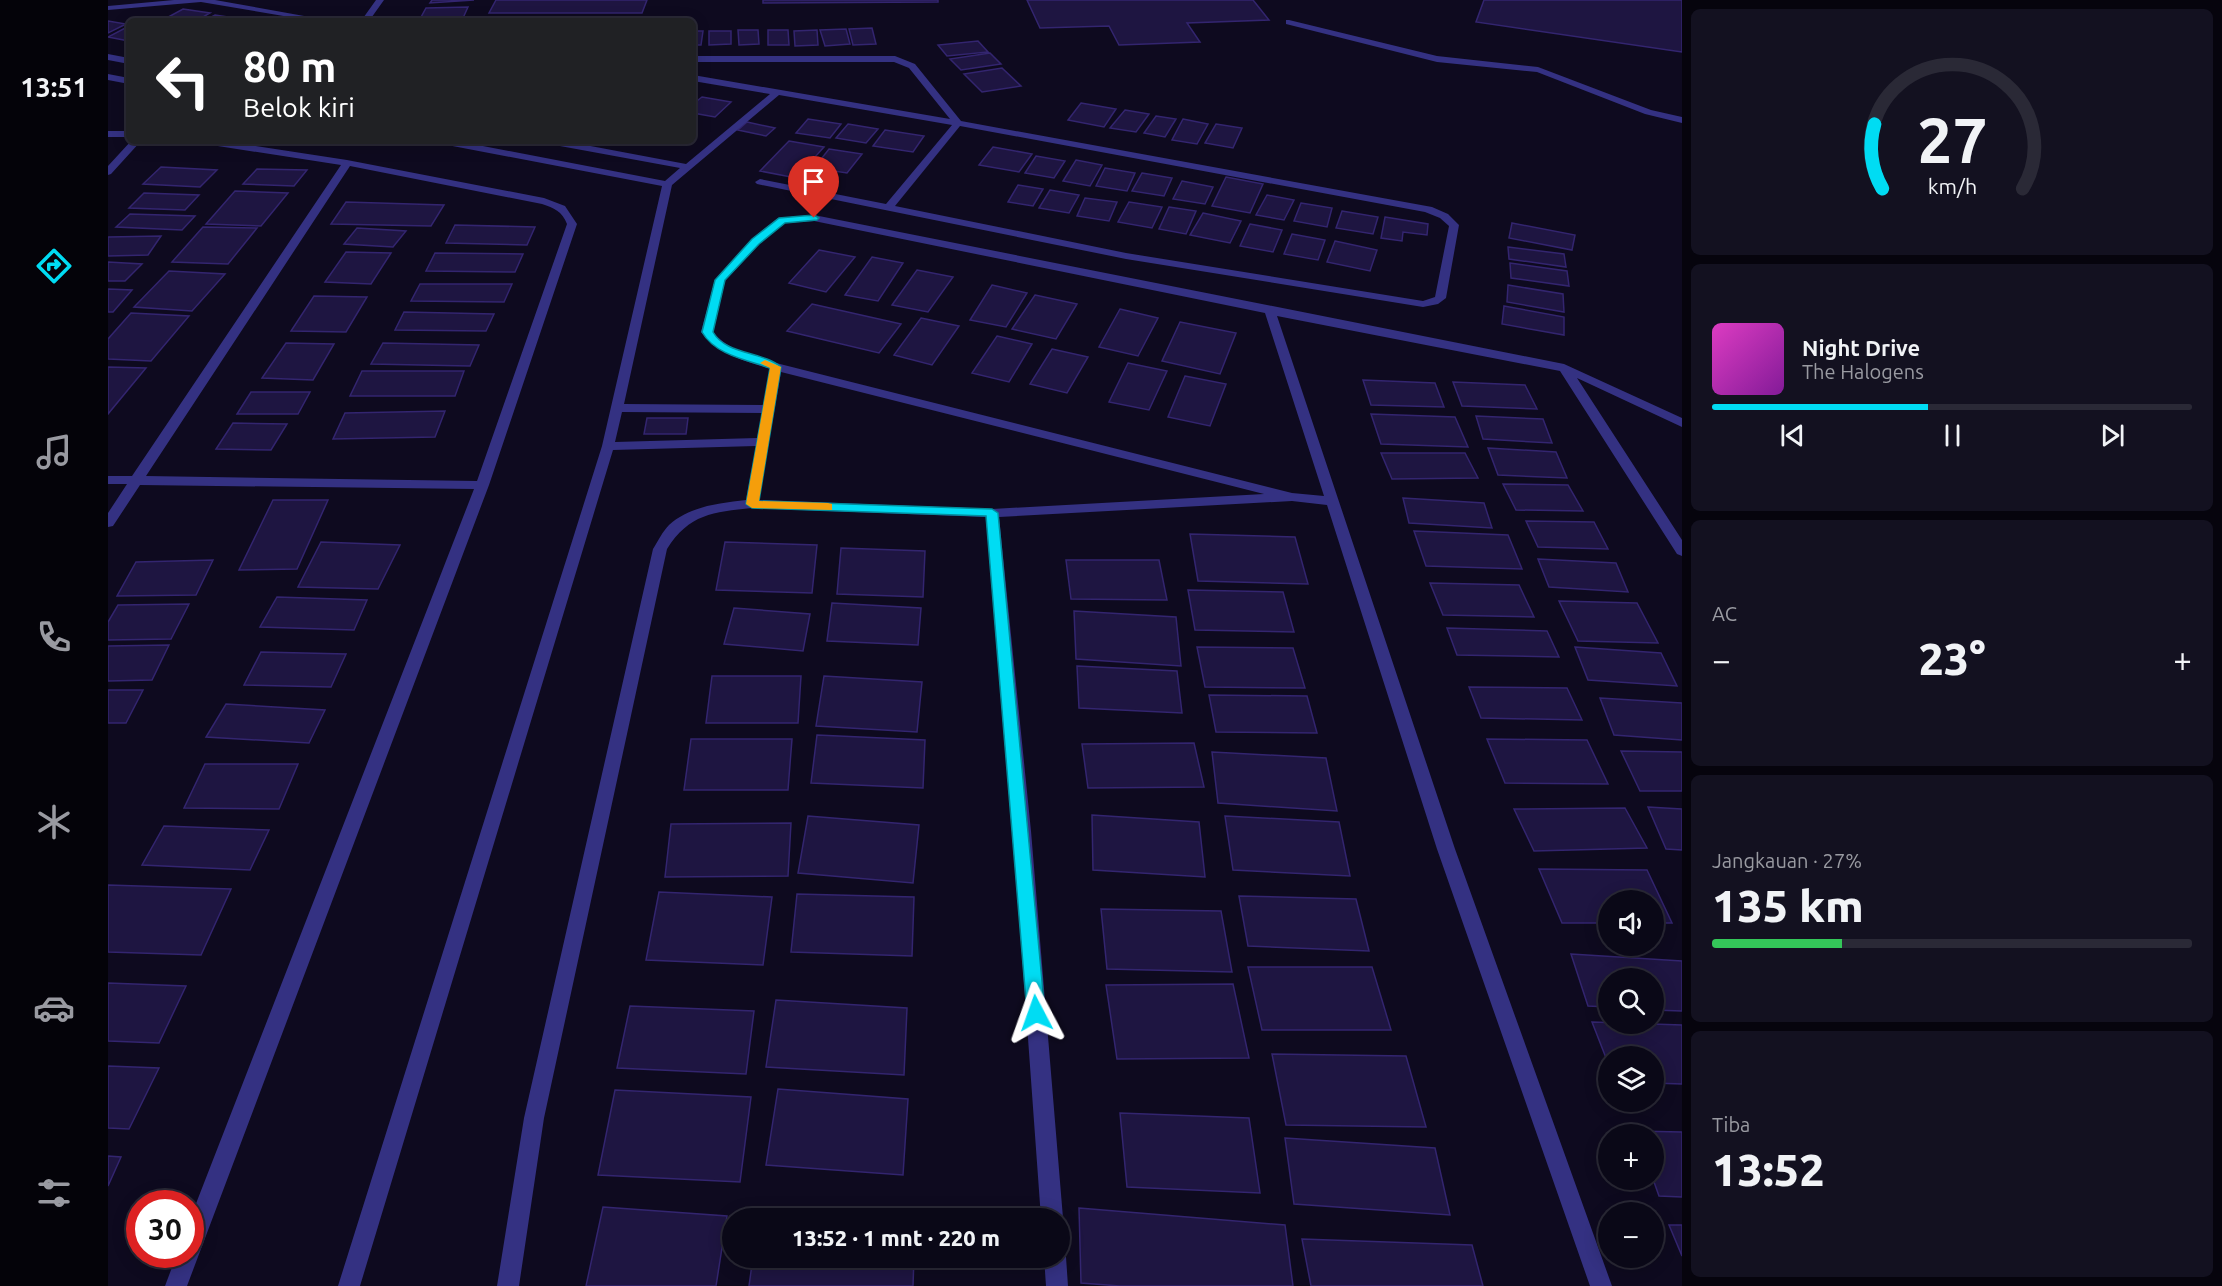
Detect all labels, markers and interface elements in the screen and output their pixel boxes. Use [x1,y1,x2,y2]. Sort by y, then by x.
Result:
icon: left [144,42,222,120]
text: 80 m [243,43,337,90]
text: 13:51 [20,72,88,102]
text: Belok kiri [243,92,355,122]
text: 27 [1917,105,1987,175]
pin [788,156,839,218]
icon: arrive [797,165,830,198]
text: km/h [1927,175,1977,199]
icon: directions [33,245,75,287]
text: Night Drive [1802,335,1920,360]
text: The Halogens [1802,360,1924,383]
icon: previous [1776,419,1809,452]
icon: pause [1936,419,1969,452]
icon: next [2096,419,2129,452]
icon: music [33,431,75,473]
text: AC [1712,602,1737,625]
icon: phone [33,616,75,658]
text: 23° [1918,633,1986,684]
text: − [1712,641,1731,678]
text: + [2173,641,2192,678]
icon: climate [33,801,75,843]
text: Jangkauan · 27% [1712,849,1862,872]
text: 135 km [1712,880,1864,931]
map controls [1598,890,1664,1268]
button: sound [1598,890,1664,956]
button: search [1598,968,1664,1034]
position arrow [1004,981,1068,1045]
icon: car [33,987,75,1029]
button: layers [1598,1046,1664,1112]
text: Tiba [1712,1113,1750,1136]
button: + [1598,1124,1664,1190]
text: 13:52 [1712,1144,1825,1195]
icon: filters [33,1172,75,1214]
speed limit sign: 30 [126,1190,204,1268]
button: − [1598,1202,1664,1268]
text: 13:52 · 1 mnt · 220 m [792,1225,1000,1250]

